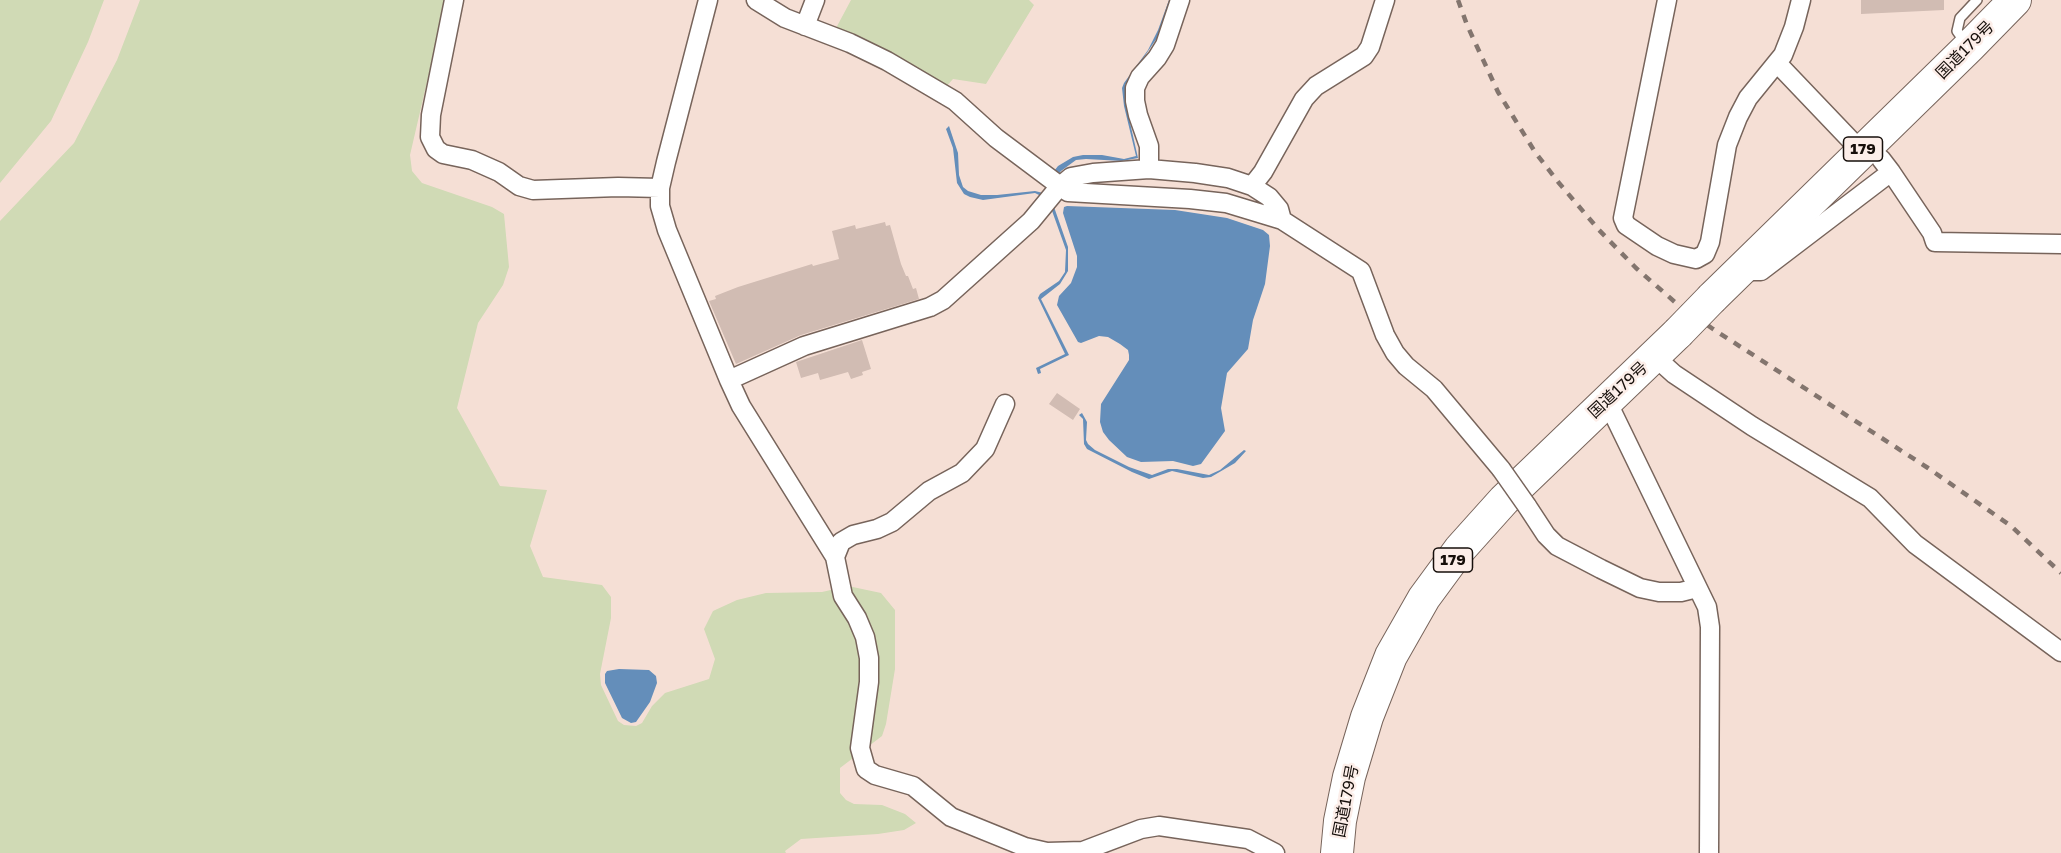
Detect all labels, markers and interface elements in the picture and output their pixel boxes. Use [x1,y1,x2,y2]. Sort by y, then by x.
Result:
street label: 国道179号 [1932,17,1998,83]
road number: 179 [1844,137,1882,161]
street label: 国道179号 [1584,358,1652,422]
road number: 179 [1434,548,1472,572]
street label: 国道179号 [1330,763,1362,839]

